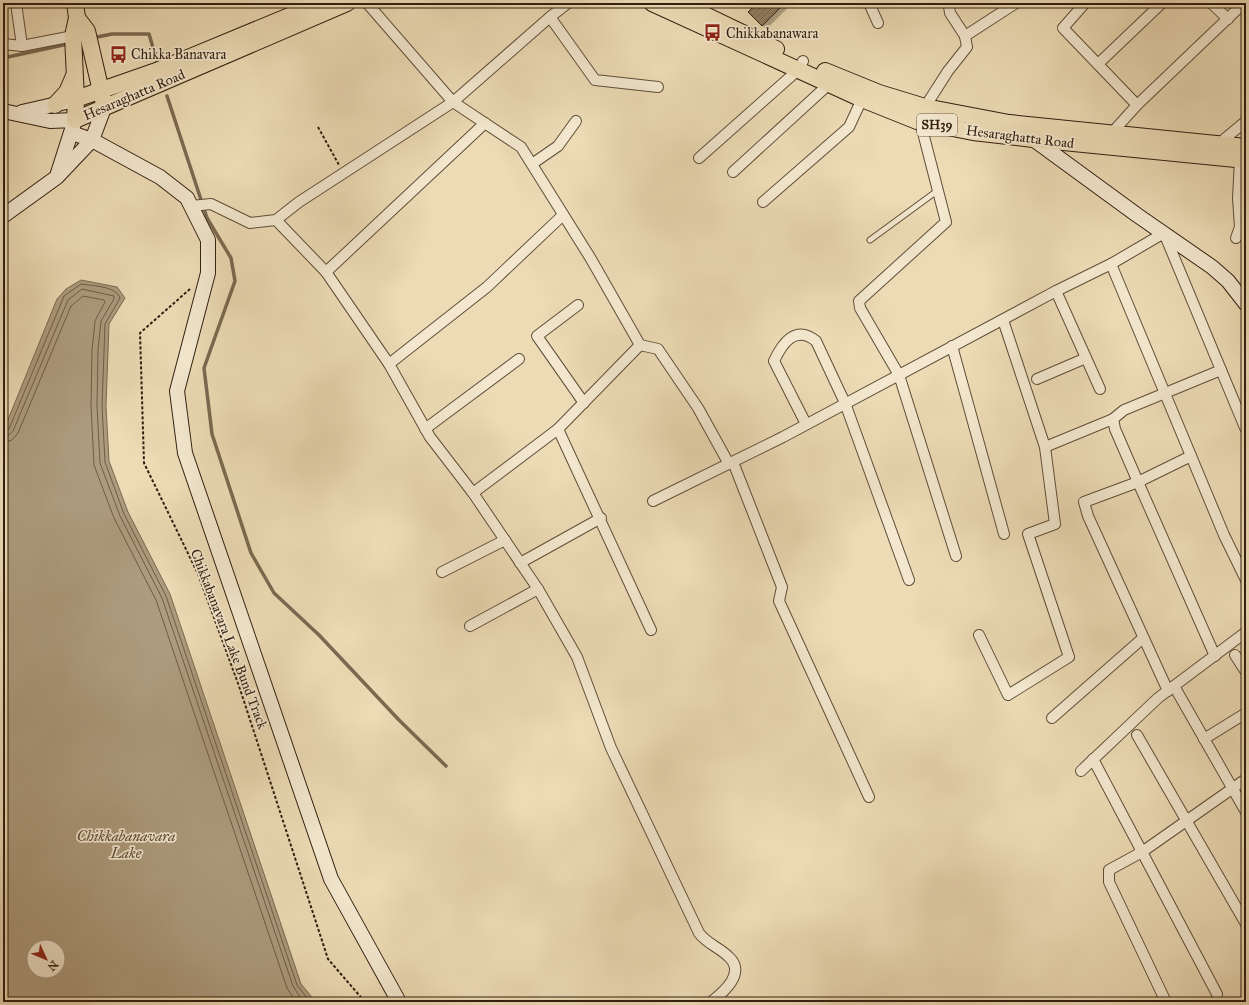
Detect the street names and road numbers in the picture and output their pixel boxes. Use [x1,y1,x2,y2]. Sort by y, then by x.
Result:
street label: Hesaraghatta Road [81,66,187,124]
road number: SH39 [917,114,957,136]
street label: Hesaraghatta Road [965,122,1075,152]
street label: Chikkabanavara Lake Bund Track [187,547,271,732]

